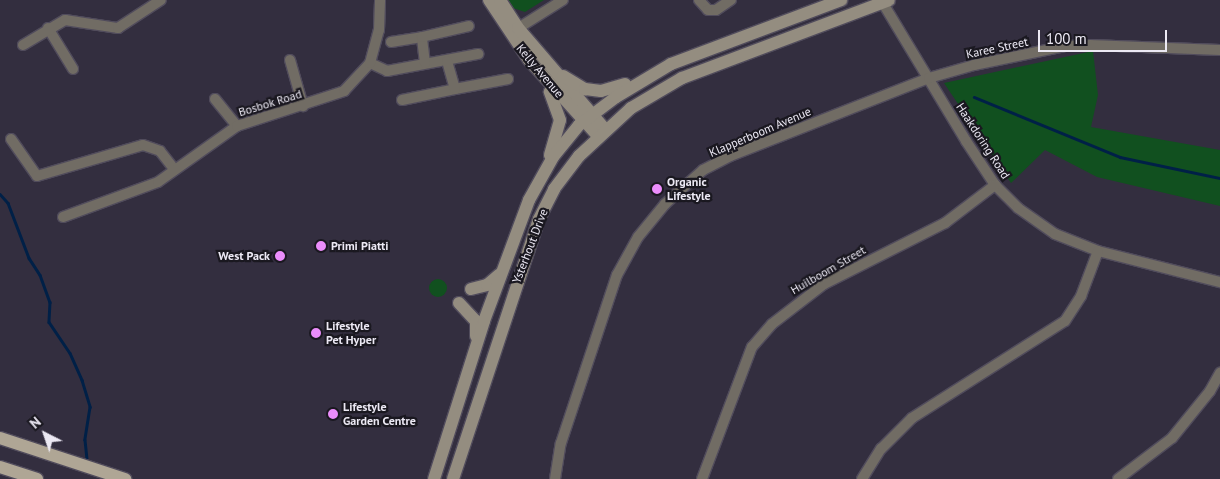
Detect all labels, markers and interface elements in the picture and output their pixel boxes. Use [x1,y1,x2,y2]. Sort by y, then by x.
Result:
scale bar [1040,20,1169,52]
text: 100 m [1046,29,1087,48]
street label: Karee Street [965,34,1029,62]
street label: Kelly Avenue [513,41,567,101]
street label: Bosbok Road [236,87,304,119]
street label: Haakdoring Road [953,100,1013,182]
street label: Klapperboom Avenue [707,104,813,160]
place label: Organic Lifestyle [667,175,711,203]
marker: Organic Lifestyle [651,183,663,195]
street label: Ysterhout Drive [509,207,551,285]
place label: Primi Piatti [331,239,388,253]
marker: Primi Piatti [315,240,327,252]
street label: Huilboom Street [788,243,868,297]
place label: West Pack [218,249,270,263]
marker: West Pack [274,250,286,262]
place label: Lifestyle Pet Hyper [326,319,376,347]
marker: Lifestyle Pet Hyper [310,327,322,339]
place label: Lifestyle Garden Centre [343,400,416,428]
marker: Lifestyle Garden Centre [327,408,339,420]
north arrow [20,409,70,459]
text: N [26,413,45,432]

